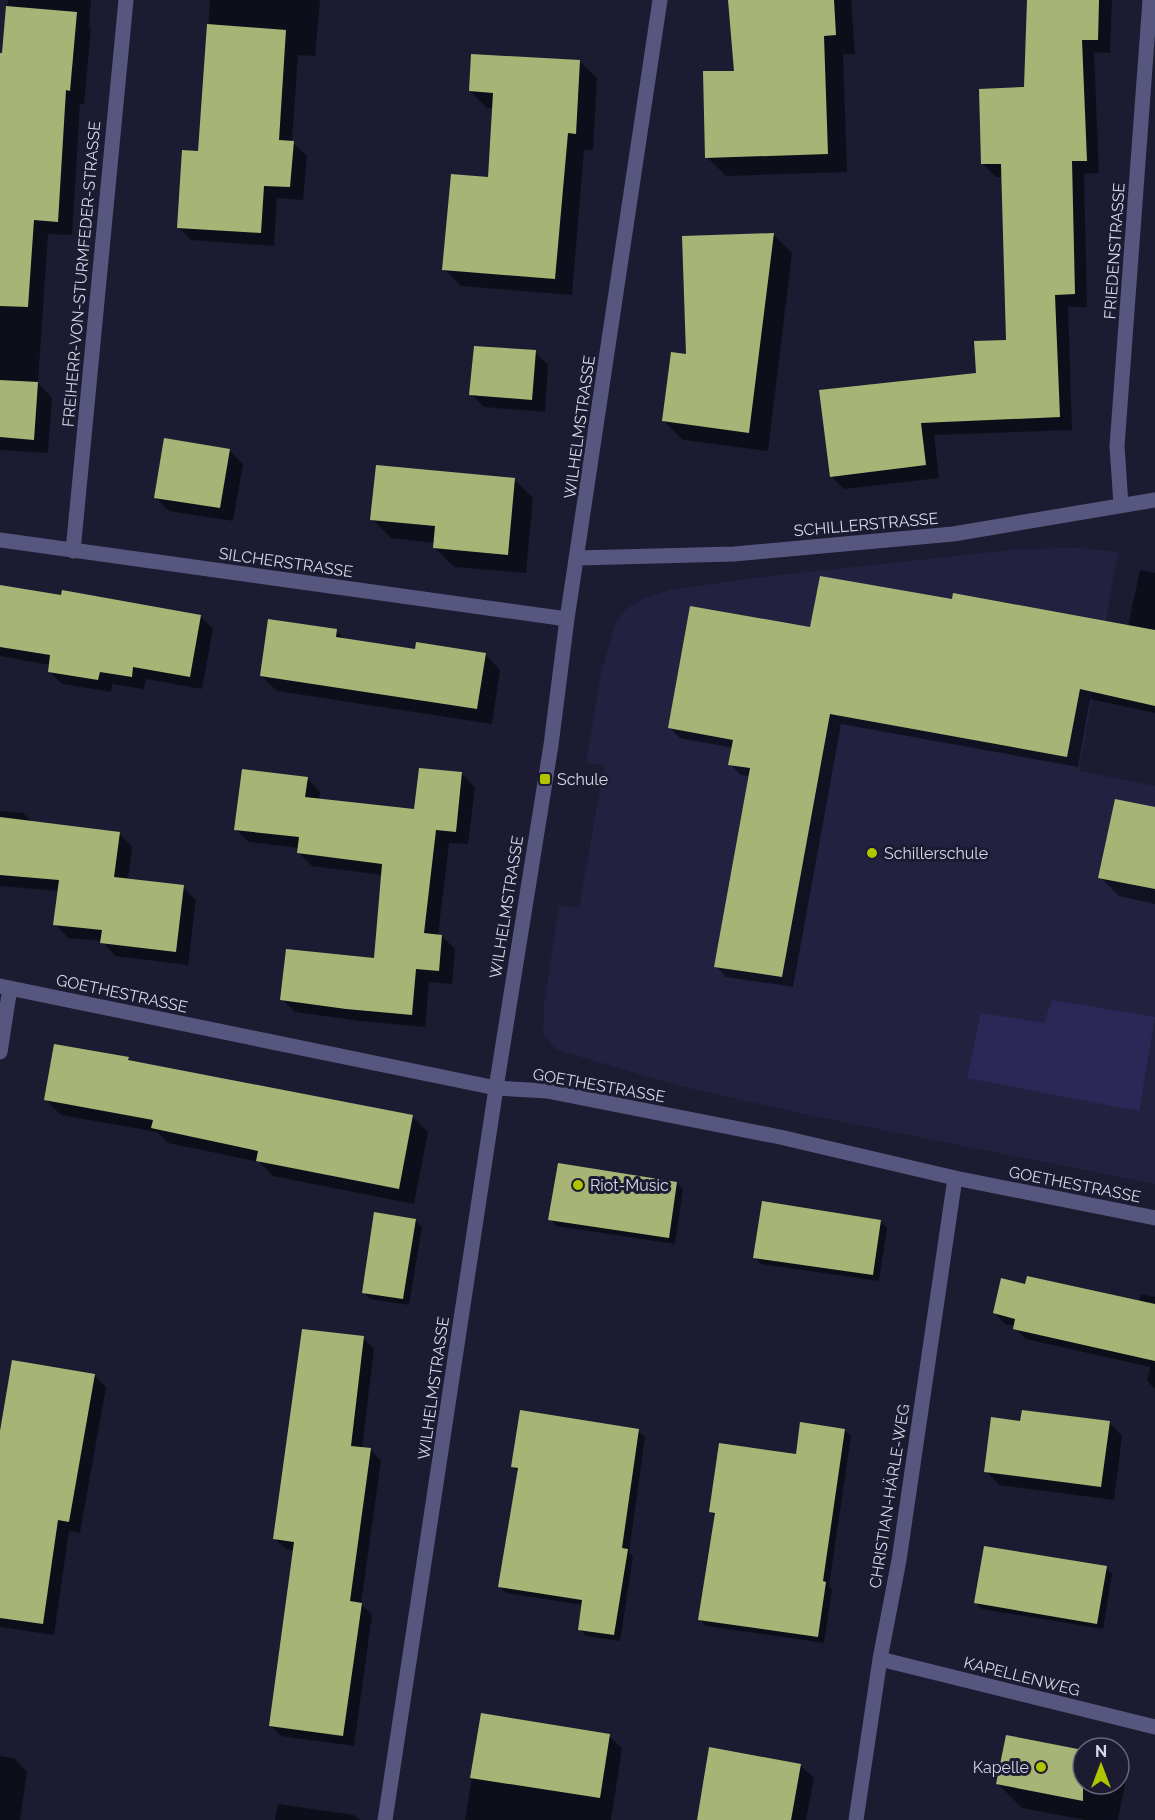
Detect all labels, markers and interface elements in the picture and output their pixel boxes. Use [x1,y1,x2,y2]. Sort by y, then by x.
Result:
street label: FREIHERR-VON-STURMFEDER-STRASSE [59,120,104,428]
street label: FRIEDENSTRASSE [1100,182,1129,320]
street label: WILHELMSTRASSE [560,354,599,500]
street label: SCHILLERSTRASSE [793,509,939,540]
street label: SILCHERSTRASSE [218,544,354,581]
place label: Schule [557,770,608,789]
marker: Schule [538,772,552,786]
street label: WILHELMSTRASSE [486,834,527,980]
place label: Schillerschule [884,844,988,863]
marker: Schillerschule [865,846,879,860]
street label: GOETHESTRASSE [54,970,190,1017]
street label: GOETHESTRASSE [531,1064,667,1107]
street label: GOETHESTRASSE [1007,1162,1143,1207]
place label: Riot-Music [590,1176,669,1195]
marker: Riot-Music [571,1178,585,1192]
street label: WILHELMSTRASSE [414,1315,453,1461]
street label: CHRISTIAN-HÄRLE-WEG [865,1402,913,1590]
street label: KAPELLENWEG [962,1653,1082,1700]
north arrow [1071,1736,1131,1796]
text: N [1095,1742,1107,1761]
place label: Kapelle [973,1758,1029,1777]
marker: Kapelle [1034,1760,1048,1774]

